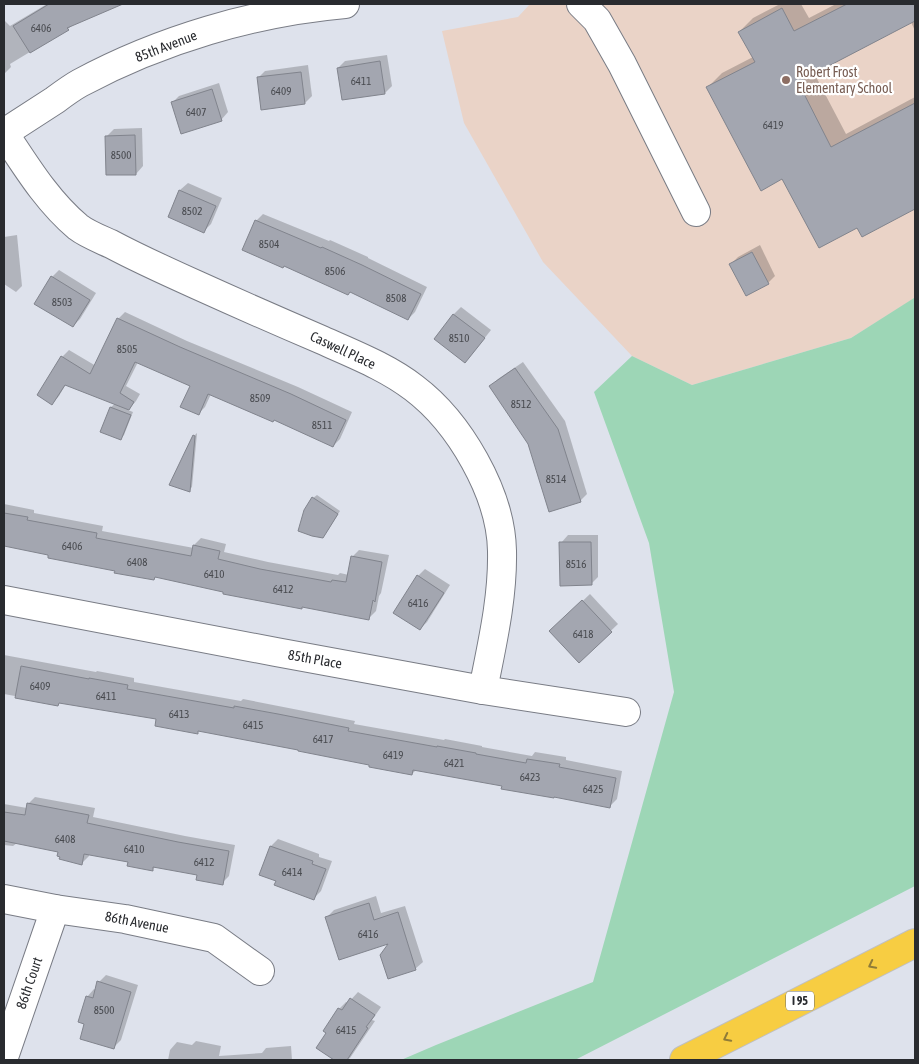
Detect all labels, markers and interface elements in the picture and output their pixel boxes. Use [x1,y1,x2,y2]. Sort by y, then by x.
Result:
house number: 6406 [31,22,51,34]
street label: 85th Avenue [133,27,199,65]
place label: Robert Frost Elementary School [796,64,892,96]
marker: Robert Frost Elementary School [780,74,792,86]
house number: 6411 [351,75,371,87]
house number: 6409 [271,85,291,97]
house number: 6407 [186,106,206,118]
house number: 6419 [763,119,783,131]
house number: 8500 [111,149,131,161]
house number: 8502 [182,205,202,217]
house number: 8504 [259,238,279,250]
house number: 8506 [325,265,345,277]
house number: 8508 [386,292,406,304]
house number: 8503 [52,296,72,308]
street label: Caswell Place [308,328,378,372]
house number: 8510 [449,332,469,344]
house number: 8505 [117,343,137,355]
house number: 8509 [250,392,270,404]
house number: 8512 [511,398,531,410]
house number: 8511 [312,419,332,431]
house number: 8514 [546,473,566,485]
house number: 6406 [62,540,82,552]
house number: 6408 [127,556,147,568]
house number: 8516 [566,558,586,570]
house number: 6410 [204,568,224,580]
house number: 6412 [273,583,293,595]
house number: 6416 [408,597,428,609]
house number: 6418 [573,628,593,640]
street label: 85th Place [287,646,343,672]
house number: 6409 [30,680,50,692]
house number: 6411 [96,690,116,702]
house number: 6413 [169,708,189,720]
house number: 6415 [243,719,263,731]
house number: 6417 [313,733,333,745]
house number: 6419 [383,749,403,761]
house number: 6421 [444,757,464,769]
house number: 6423 [520,771,540,783]
house number: 6425 [583,783,603,795]
house number: 6408 [55,833,75,845]
house number: 6410 [124,843,144,855]
house number: 6412 [194,856,214,868]
house number: 6414 [282,866,302,878]
street label: 86th Avenue [104,908,170,936]
house number: 6416 [358,928,378,940]
street label: 86th Court [13,955,45,1011]
one-way arrow [868,959,877,969]
road number: I 95 [786,991,814,1010]
house number: 8500 [94,1004,114,1016]
house number: 6415 [336,1024,356,1036]
one-way arrow [723,1032,732,1042]

